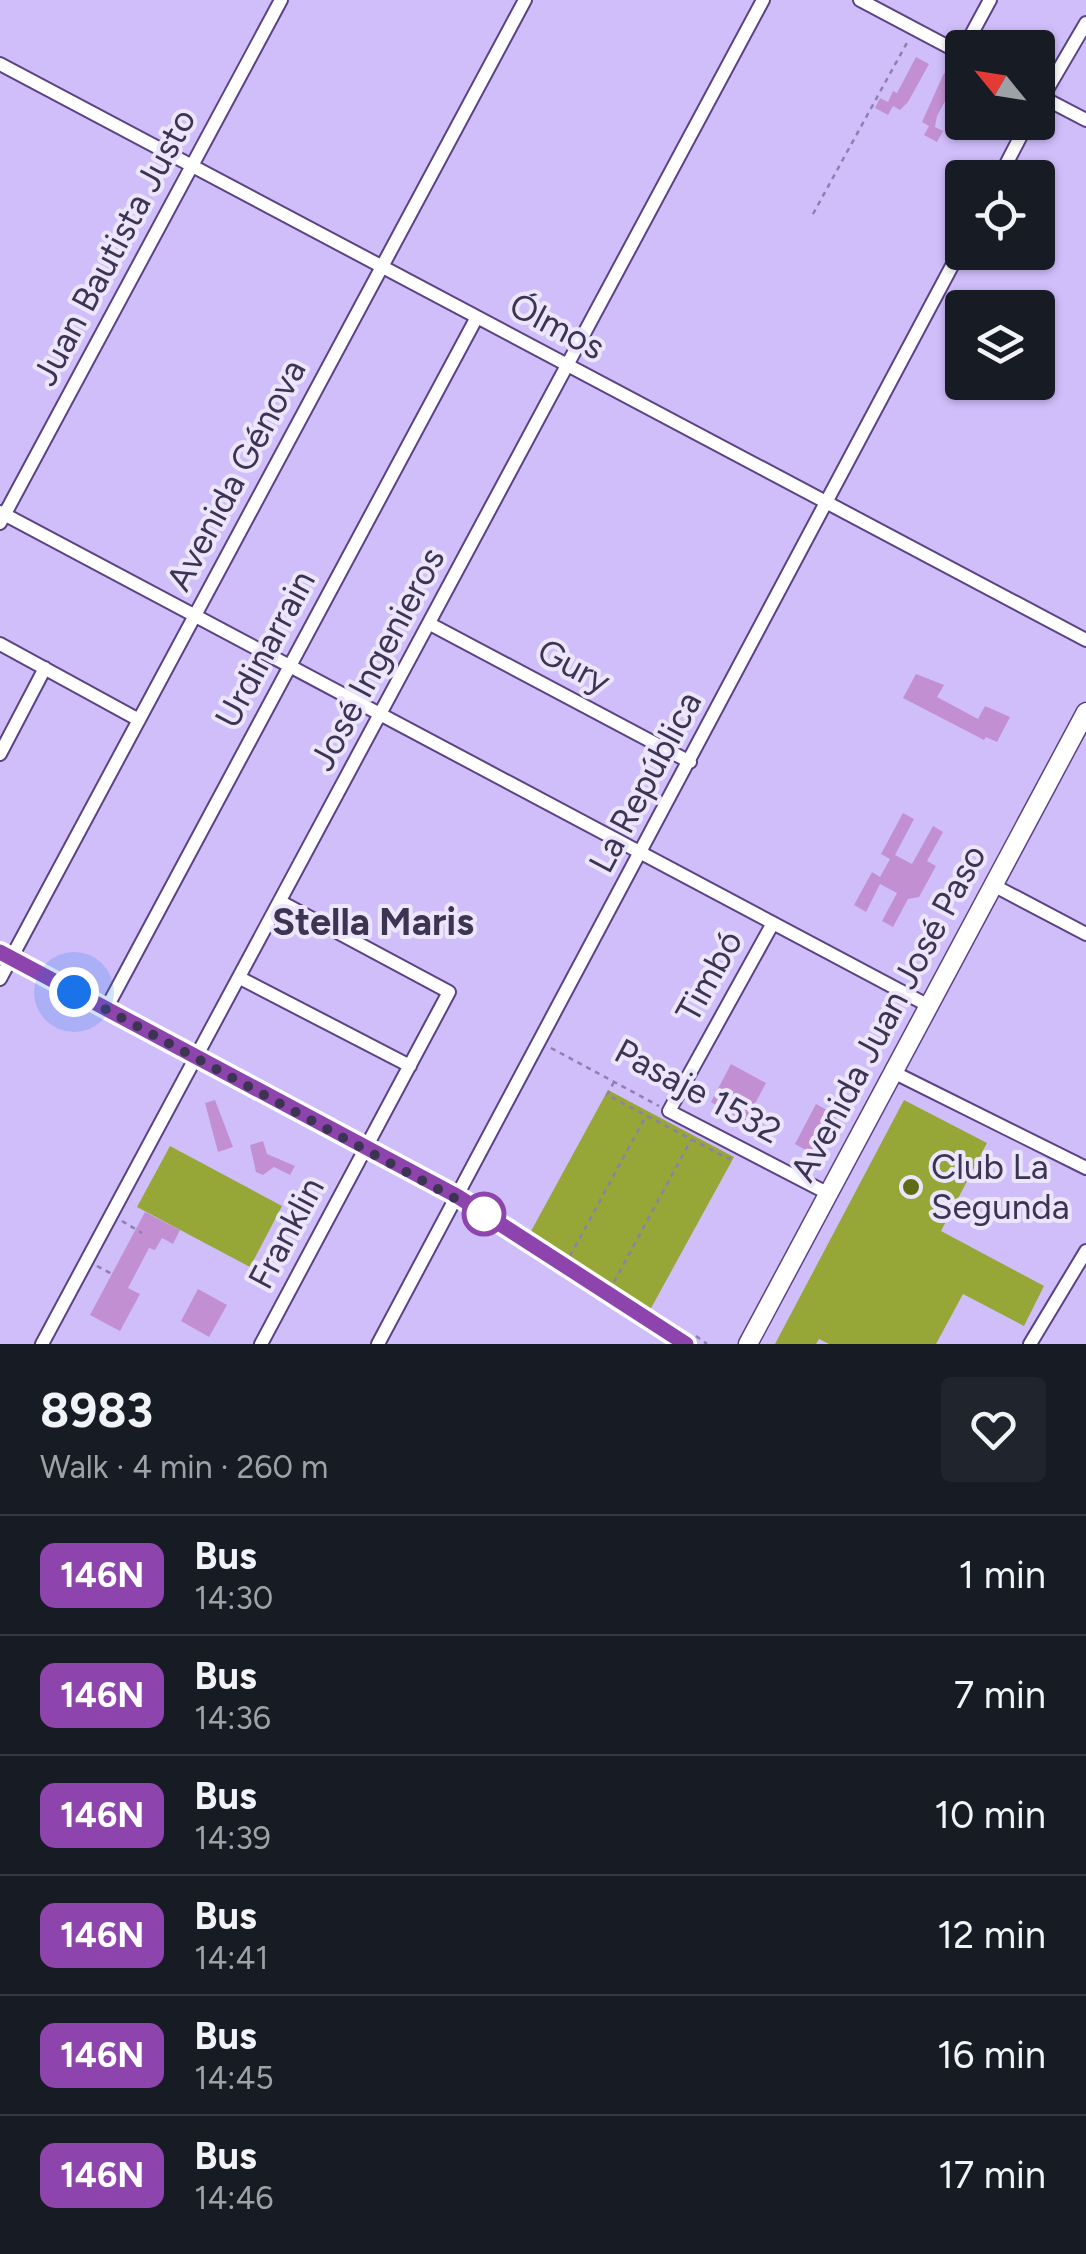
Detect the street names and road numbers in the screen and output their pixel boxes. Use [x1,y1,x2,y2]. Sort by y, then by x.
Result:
street label: Juan Bautista Justo [23,102,205,392]
street label: Ólmos [502,284,612,368]
street label: Avenida Génova [157,352,315,598]
street label: José Ingenieros [301,540,453,778]
street label: Urdinarrain [206,563,324,735]
street label: Gury [530,630,618,703]
street label: La República [580,684,710,880]
street label: Avenida Juan José Paso [781,837,995,1189]
street label: Timbó [667,923,751,1029]
street label: Pasaje 1532 [608,1030,788,1152]
street label: Franklin [239,1170,333,1296]

